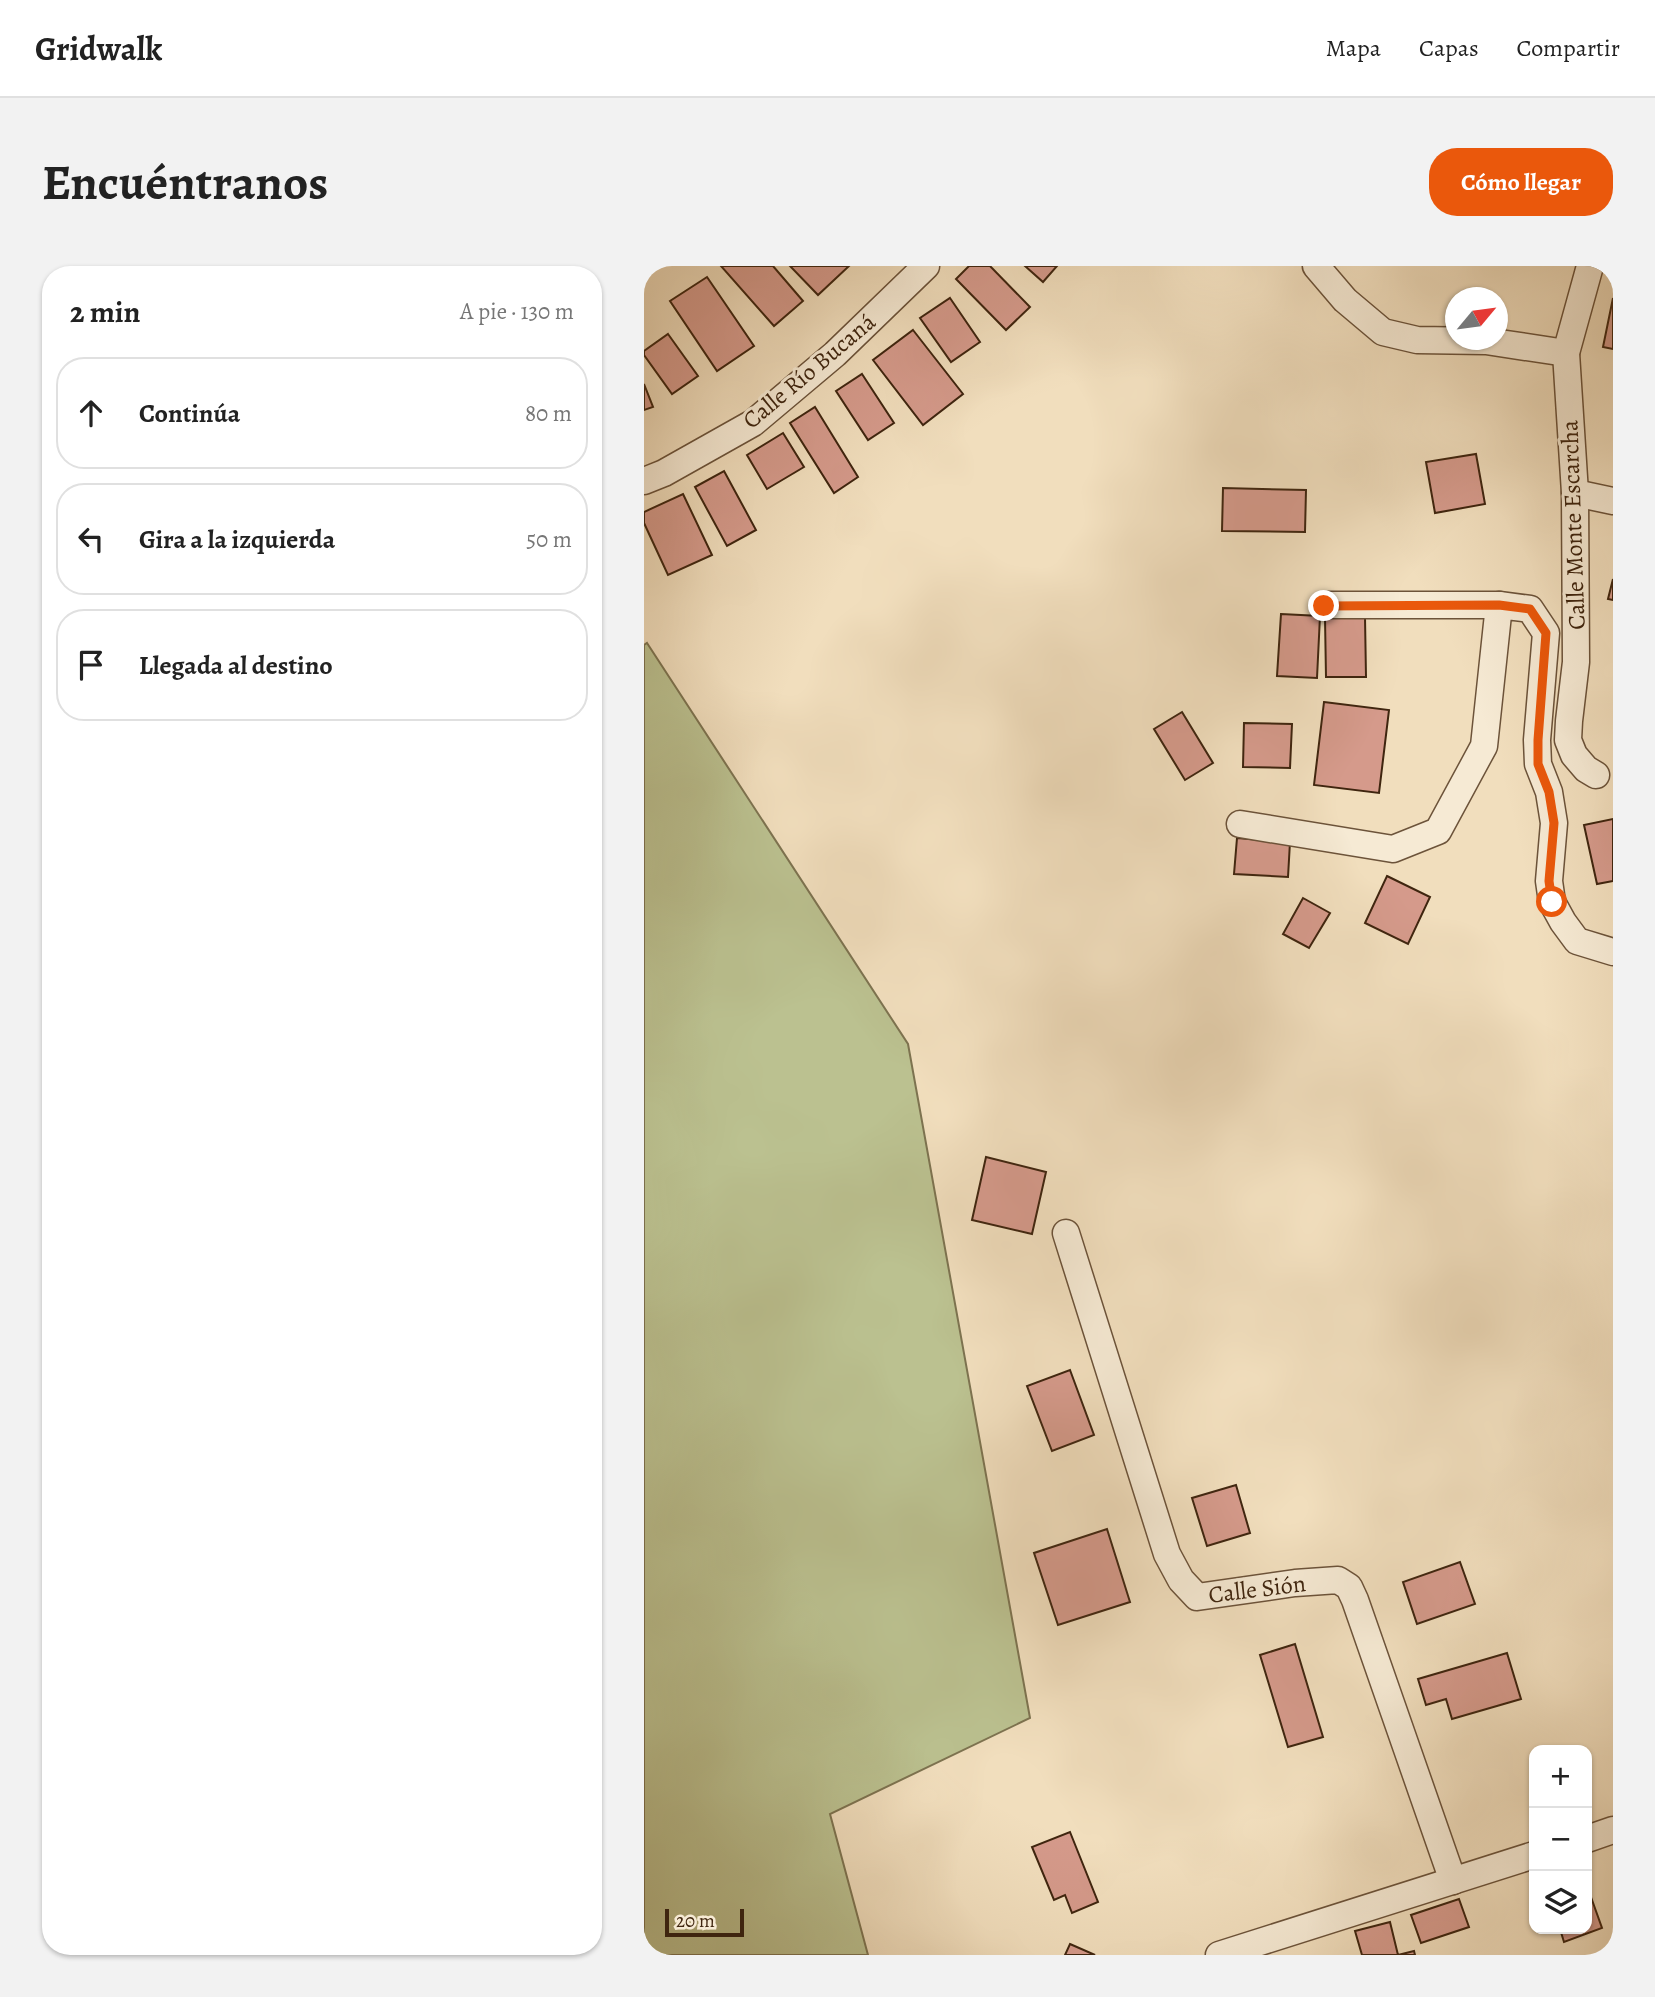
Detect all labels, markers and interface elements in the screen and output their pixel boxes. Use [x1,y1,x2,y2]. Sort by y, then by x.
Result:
text: Gridwalk [35,26,162,71]
text: Mapa [1326,32,1381,64]
text: Capas [1419,32,1479,64]
text: Compartir [1517,32,1620,64]
button: Cómo llegar [1429,148,1613,216]
text: Encuéntranos [42,149,328,216]
north arrow [1445,287,1508,350]
text: 2 min [70,292,140,332]
text: A pie · 130 m [460,296,574,327]
street label: Calle Río Bucaná [736,305,883,436]
icon: ahead [72,394,110,432]
text: Continúa [139,396,240,431]
text: 80 m [525,398,572,429]
street label: Calle Monte Escarcha [1553,419,1593,630]
icon: left [72,520,110,558]
text: Gira a la izquierda [139,522,335,557]
text: 50 m [526,524,572,555]
route end [1308,590,1339,621]
icon: arrive [72,646,110,684]
text: Llegada al destino [139,648,333,683]
route start [1536,886,1567,917]
street label: Calle Sión [1207,1567,1307,1611]
map controls [1529,1745,1592,1934]
button: + [1529,1745,1592,1808]
button: − [1529,1808,1592,1871]
button: layers [1529,1871,1592,1934]
scale bar [665,1906,744,1938]
text: 20 m [676,1908,715,1934]

